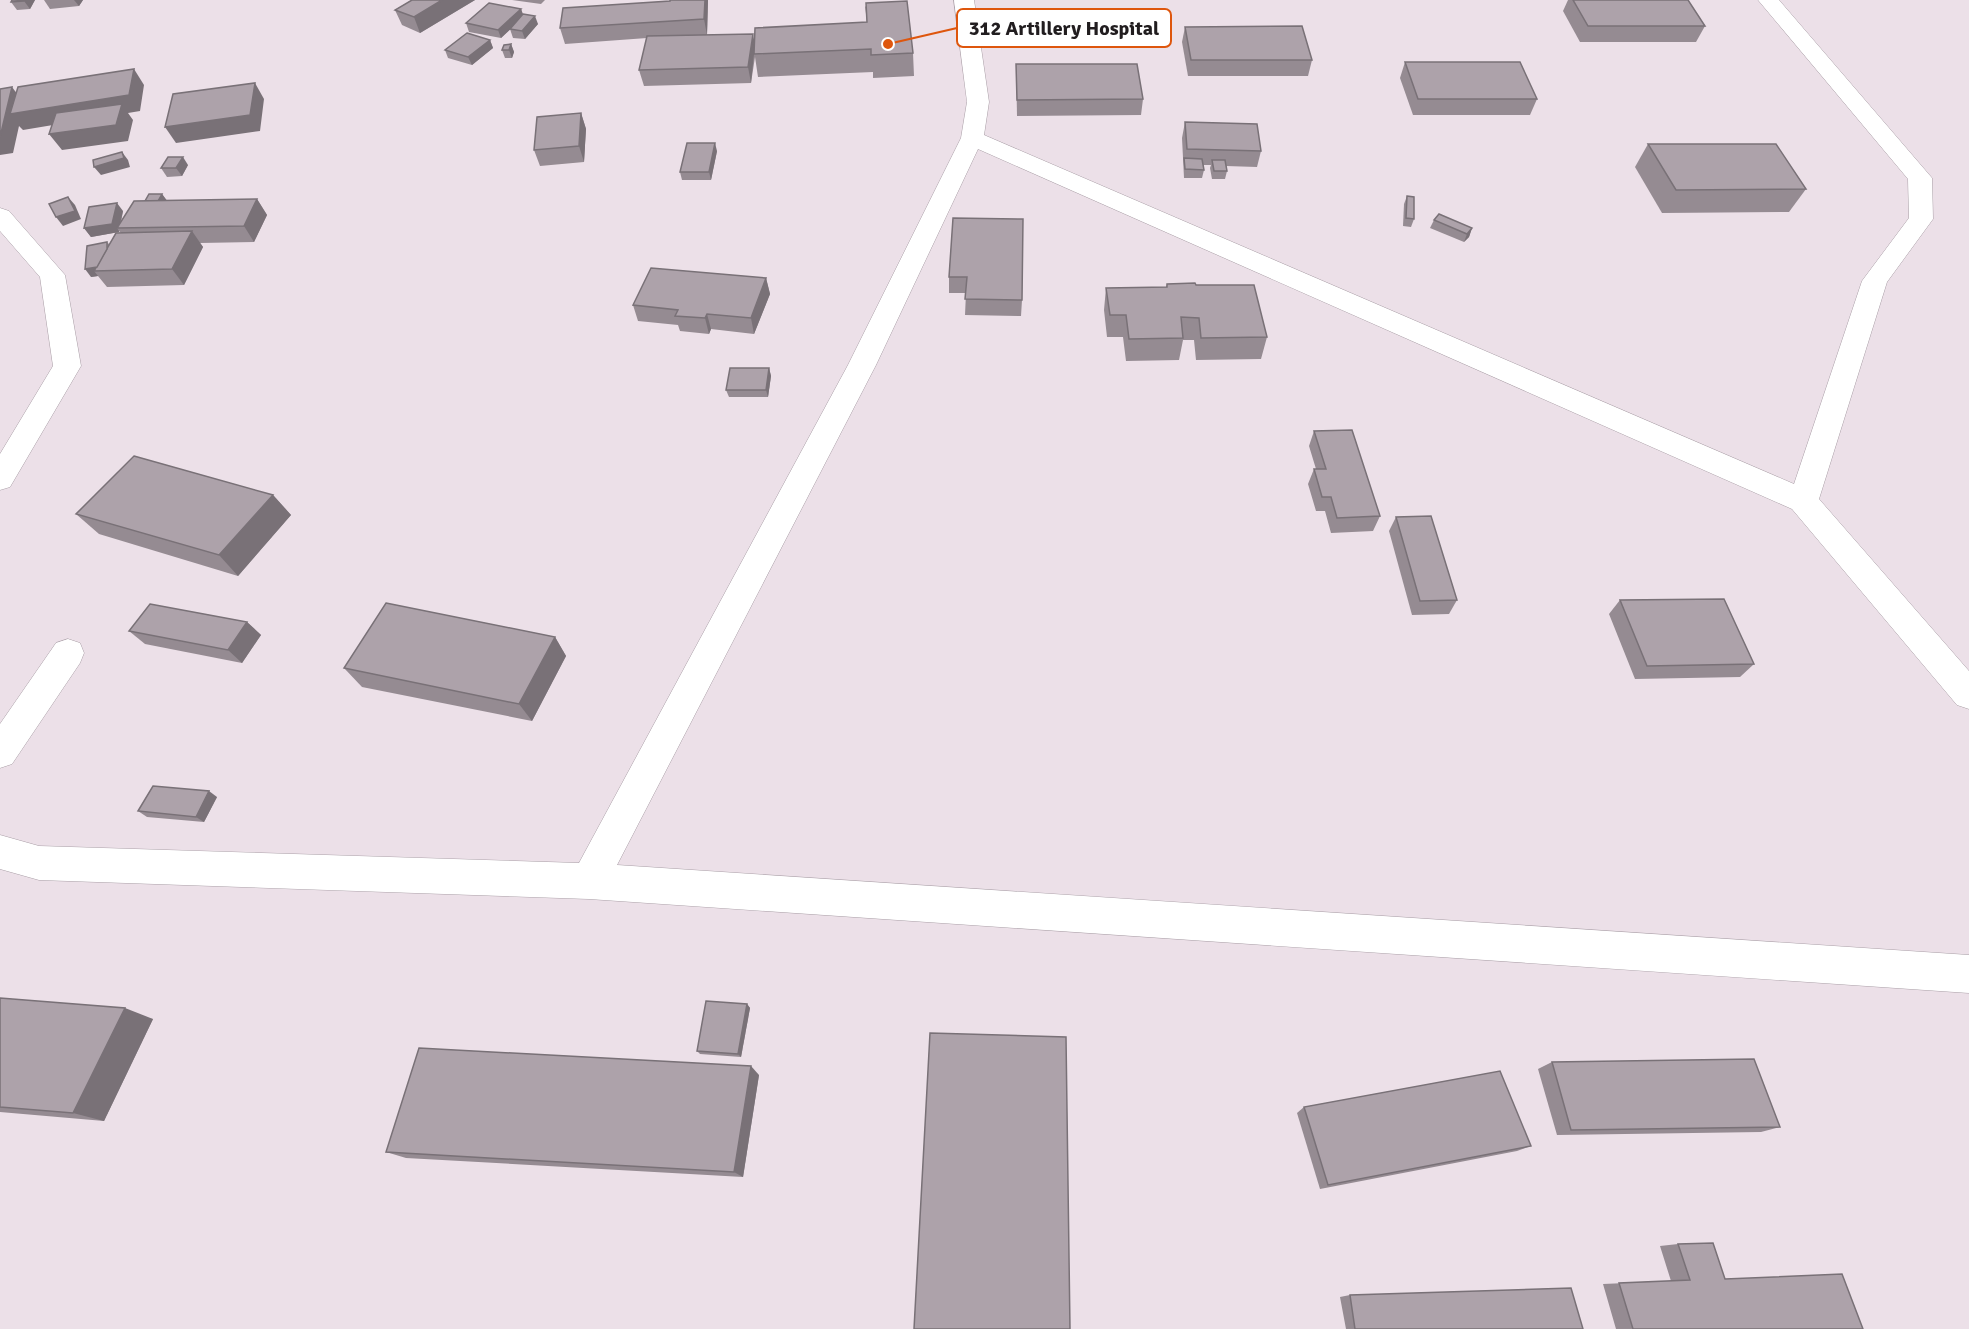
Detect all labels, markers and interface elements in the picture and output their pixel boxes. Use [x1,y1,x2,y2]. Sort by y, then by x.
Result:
callout: 312 Artillery Hospital [957,9,1171,47]
text: 312 Artillery Hospital [969,16,1159,41]

